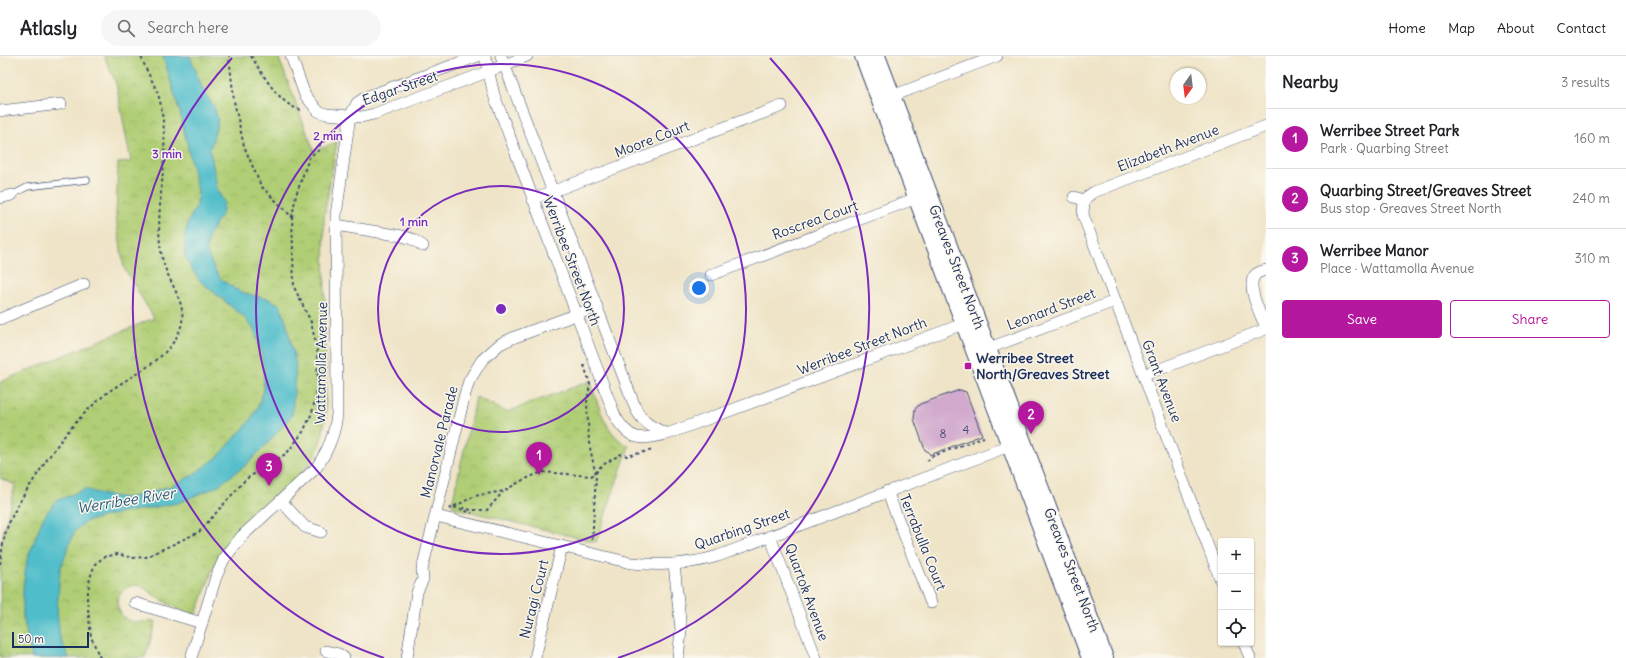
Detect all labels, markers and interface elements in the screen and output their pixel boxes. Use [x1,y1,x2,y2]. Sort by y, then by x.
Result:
search box [101,10,381,46]
text: Atlasly [20,16,77,40]
icon: search [115,17,137,39]
text: Search here [147,18,229,37]
text: Home [1388,19,1426,37]
text: Map [1448,19,1475,37]
text: About [1497,19,1535,37]
text: Contact [1557,19,1606,37]
street label: Edgar Street [360,67,440,109]
north arrow [1170,68,1206,104]
text: Nearby [1282,71,1338,93]
text: 3 results [1561,74,1610,91]
street label: Moore Court [612,116,692,162]
street label: Elizabeth Avenue [1115,120,1221,176]
text: Werribee Street Park [1320,121,1459,140]
text: 2 min [313,128,343,143]
text: 1 [1292,130,1298,147]
text: 160 m [1574,130,1610,147]
text: Park · Quarbing Street [1320,140,1449,157]
text: 3 min [152,146,182,161]
text: Quarbing Street/Greaves Street [1320,181,1531,200]
text: 2 [1291,190,1299,207]
text: 240 m [1573,190,1610,207]
street label: Werribee Street North [539,194,605,328]
street label: Roscrea Court [770,196,861,244]
text: Bus stop · Greaves Street North [1320,200,1501,217]
street label: Greaves Street North [925,202,989,332]
text: 1 min [400,214,428,229]
text: Werribee Manor [1320,241,1429,260]
text: 3 [1291,250,1299,267]
text: 310 m [1575,250,1610,267]
text: Place · Wattamolla Avenue [1320,260,1474,277]
your location [689,278,709,298]
street label: Leonard Street [1004,284,1098,334]
button: Save [1282,300,1442,338]
button: Share [1450,300,1610,338]
street label: Wattamolla Avenue [311,302,331,424]
centre of rings [494,302,508,316]
street label: Werribee Street North [795,313,929,379]
street label: Grant Avenue [1138,337,1186,425]
place label: Werribee Street North/Greaves Street [976,349,1110,383]
marker: Werribee Street North/Greaves Street [963,361,973,371]
street label: Manorvale Parade [416,384,462,500]
pin: 2 [1018,401,1044,434]
house number: 4 [963,422,970,437]
house number: 8 [940,426,947,441]
pin: 1 [526,442,552,475]
pin: 3 [256,453,282,486]
water label: Werribee River [76,483,178,517]
street label: Terrabulla Court [896,491,951,593]
street label: Quarbing Street [692,504,792,554]
street label: Greaves Street North [1040,505,1104,635]
map controls [1218,538,1254,646]
button: + [1218,538,1254,574]
street label: Quartok Avenue [781,541,833,643]
street label: Nuragi Court [515,557,553,641]
button: − [1218,574,1254,610]
button: locate [1218,610,1254,646]
scale bar [12,630,89,649]
text: 50 m [18,632,44,646]

